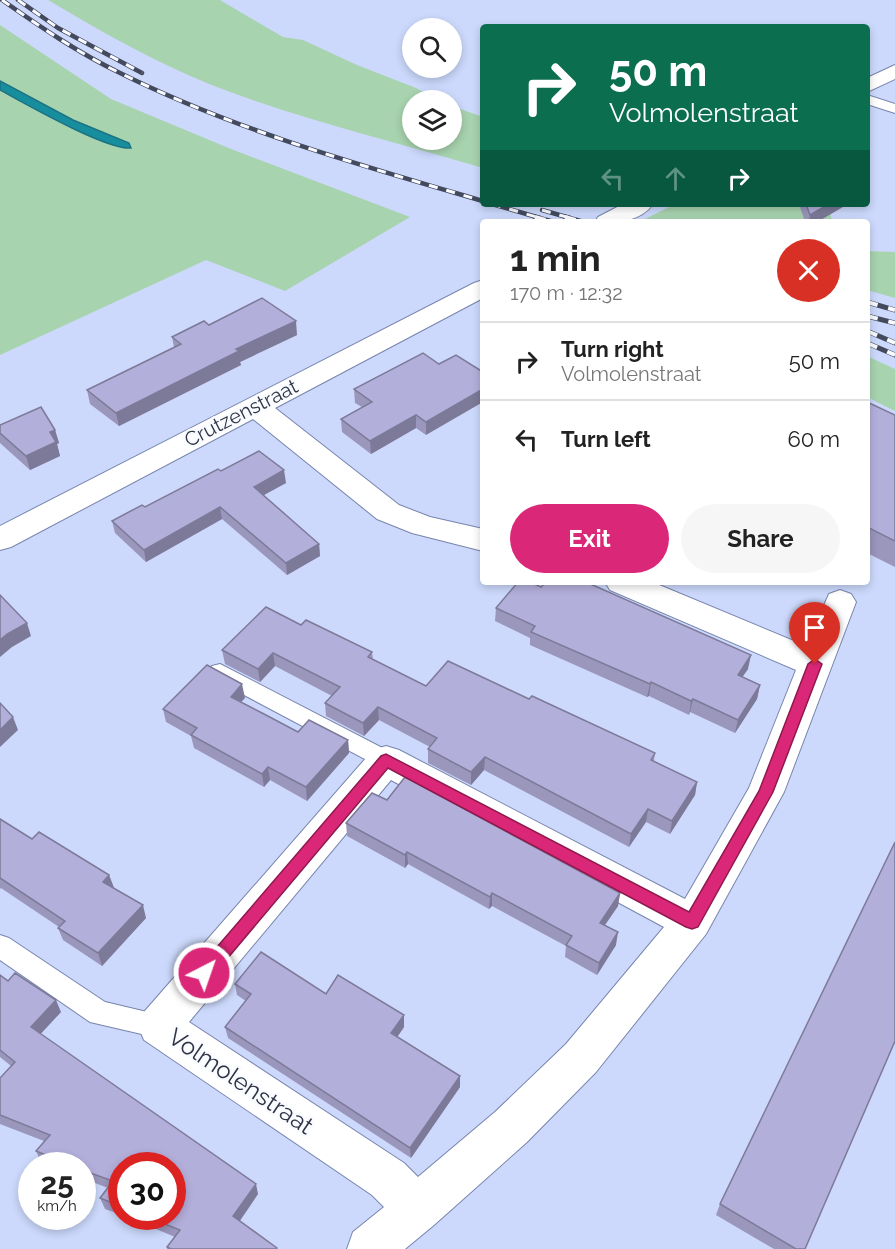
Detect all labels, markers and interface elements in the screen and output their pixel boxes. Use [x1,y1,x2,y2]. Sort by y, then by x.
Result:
map controls [402,18,462,150]
button: search [402,18,462,78]
text: 50 m [609,47,707,96]
icon: right [510,48,588,126]
button: layers [402,90,462,150]
text: Volmolenstraat [609,97,799,128]
icon: left [596,162,629,195]
icon: ahead [659,162,692,195]
icon: right [722,162,755,195]
text: 1 min [510,237,601,279]
button: close [777,239,840,302]
text: 170 m · 12:32 [510,281,623,305]
text: Turn right [561,336,664,362]
icon: right [510,345,543,378]
text: 50 m [789,348,840,374]
text: Volmolenstraat [561,362,701,386]
street label: Crutzenstraat [180,374,302,452]
icon: left [510,423,543,456]
text: Turn left [561,426,651,452]
text: 60 m [787,426,840,452]
button: Exit [510,504,669,573]
button: Share [681,504,840,573]
pin [789,602,840,664]
icon: arrive [798,611,831,644]
position arrow [172,941,236,1005]
street label: Volmolenstraat [163,1022,319,1140]
speed limit sign: 30 [108,1152,186,1230]
text: 25 [40,1166,74,1201]
text: km/h [37,1197,77,1215]

